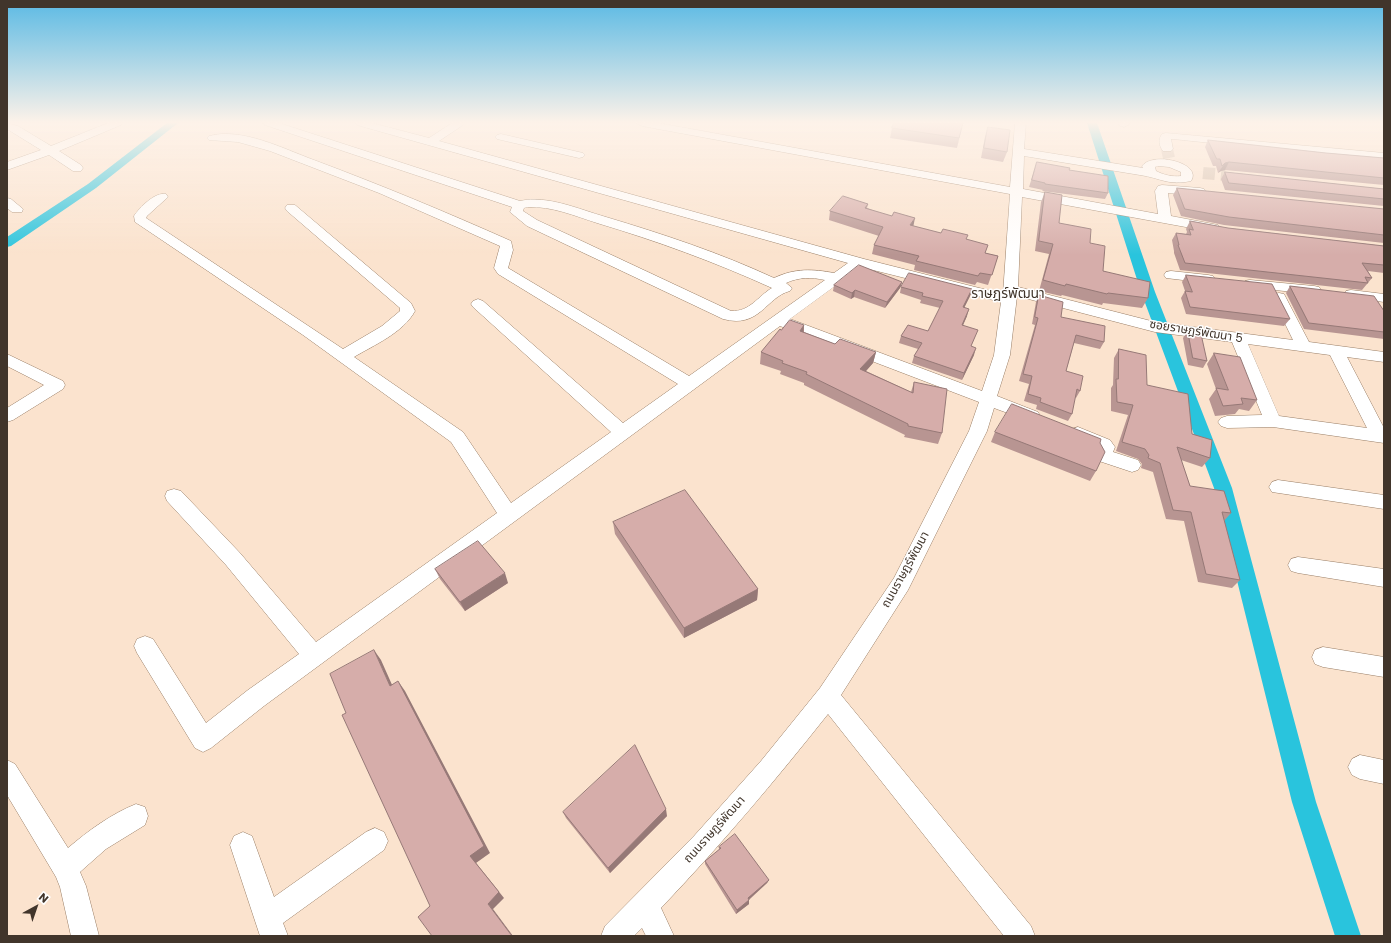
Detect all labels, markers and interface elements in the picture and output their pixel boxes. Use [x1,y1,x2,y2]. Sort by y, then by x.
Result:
district label: ราษฎร์พัฒนา [971,286,1045,302]
street label: ซอยราษฎร์พัฒนา 5 [1148,318,1244,346]
street label: ถนนราษฏร์พัฒนา [879,529,933,611]
street label: ถนนราษฏร์พัฒนา [681,794,749,866]
north arrow [16,887,56,927]
text: N [35,889,52,907]

